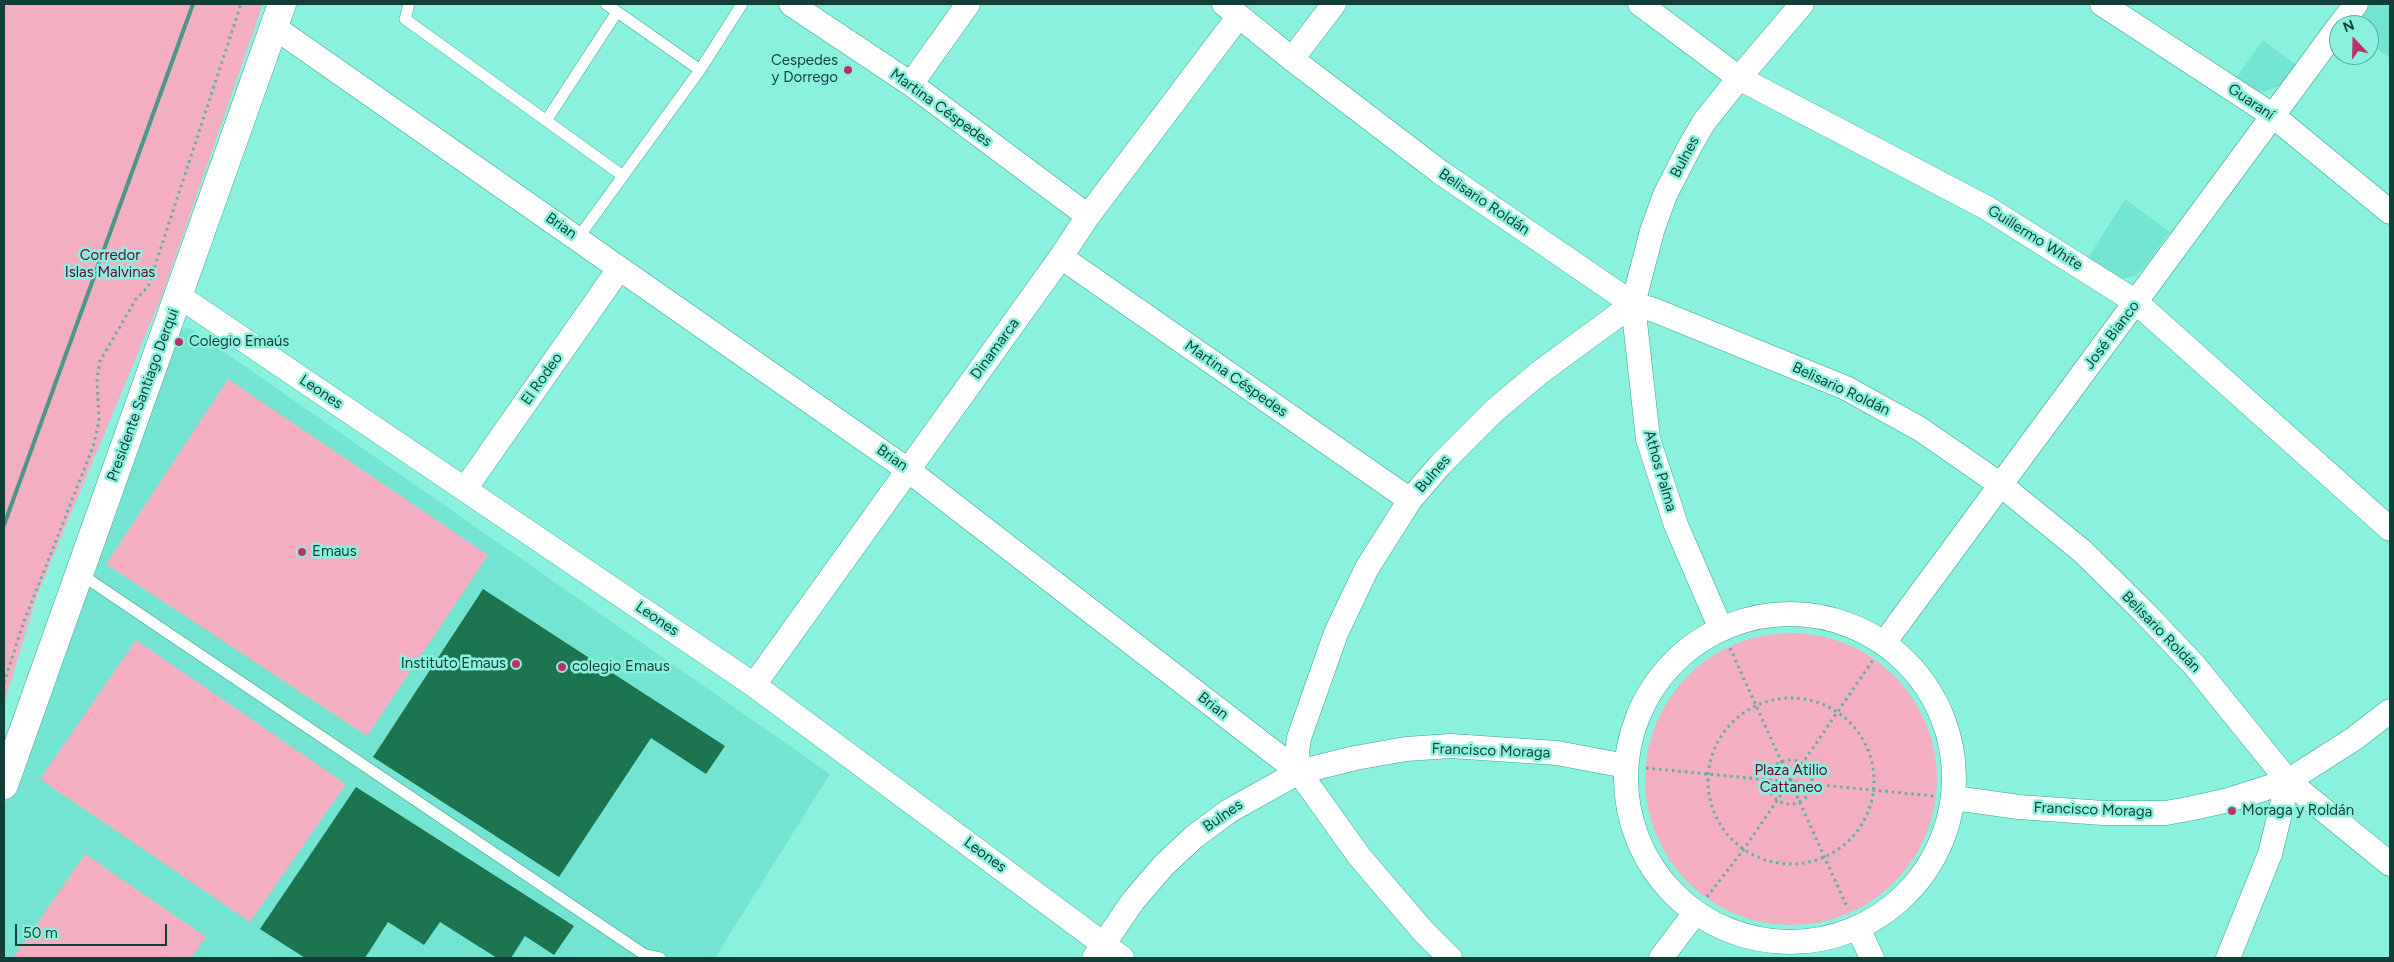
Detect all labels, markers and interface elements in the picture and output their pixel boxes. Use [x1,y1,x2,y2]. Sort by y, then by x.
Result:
north arrow [2329,15,2379,65]
text: N [2341,17,2357,36]
place label: Cespedes y Dorrego [771,52,838,87]
marker: Cespedes y Dorrego [842,64,854,76]
street label: Martina Céspedes [887,65,995,151]
street label: Guaraní [2224,80,2278,124]
street label: Bulnes [1667,133,1703,181]
street label: Belisario Roldán [1435,165,1533,239]
street label: Guillermo White [1984,202,2086,274]
street label: Brian [542,209,580,243]
park label: Corredor Islas Malvinas [65,247,155,282]
street label: José Bianco [2080,297,2144,373]
street label: Presidente Santiago Derqui [103,306,183,484]
street label: Dinamarca [967,315,1023,383]
place label: Colegio Emaús [189,333,289,351]
marker: Colegio Emaús [173,336,185,348]
street label: Martina Céspedes [1181,337,1291,421]
street label: El Rodeo [518,349,566,409]
street label: Belisario Roldán [1789,358,1893,420]
street label: Leones [296,371,346,413]
street label: Athos Palma [1640,428,1680,514]
street label: Brian [873,441,911,475]
street label: Bulnes [1412,451,1454,497]
place label: Emaus [312,543,357,561]
marker: Emaus [296,546,308,558]
street label: Belisario Roldán [2118,588,2204,676]
street label: Leones [632,598,682,640]
place label: Instituto Emaus [401,655,506,673]
marker: Instituto Emaus [510,658,522,670]
place label: colegio Emaus [572,658,670,676]
marker: colegio Emaus [556,661,568,673]
street label: Brian [1194,689,1232,723]
street label: Francisco Moraga [1431,740,1551,762]
park label: Plaza Atilio Cattaneo [1754,762,1828,797]
street label: Bulnes [1200,796,1246,836]
street label: Francisco Moraga [2033,799,2153,821]
place label: Moraga y Roldán [2242,802,2354,820]
marker: Moraga y Roldán [2226,805,2238,817]
street label: Leones [960,834,1010,876]
scale bar [18,914,170,946]
text: 50 m [23,924,58,942]

